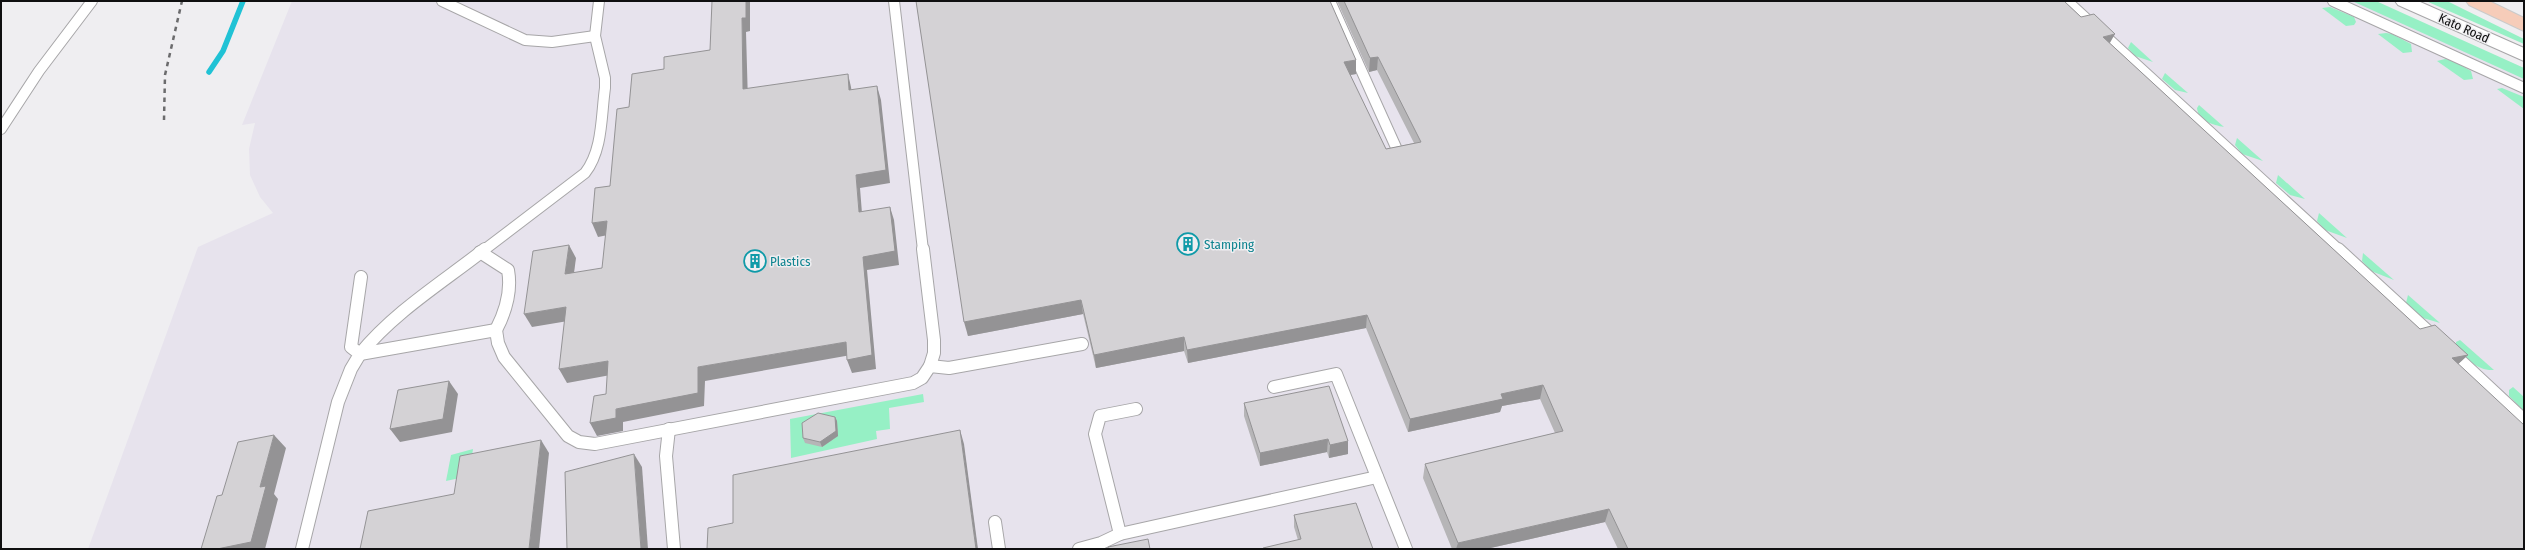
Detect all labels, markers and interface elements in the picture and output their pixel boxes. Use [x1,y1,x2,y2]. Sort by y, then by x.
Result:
street label: Kato Road [2436,10,2492,46]
building icon: Stamping [1175,231,1201,257]
place label: Stamping [1204,237,1255,252]
building icon: Plastics [742,248,768,274]
place label: Plastics [770,254,811,269]

